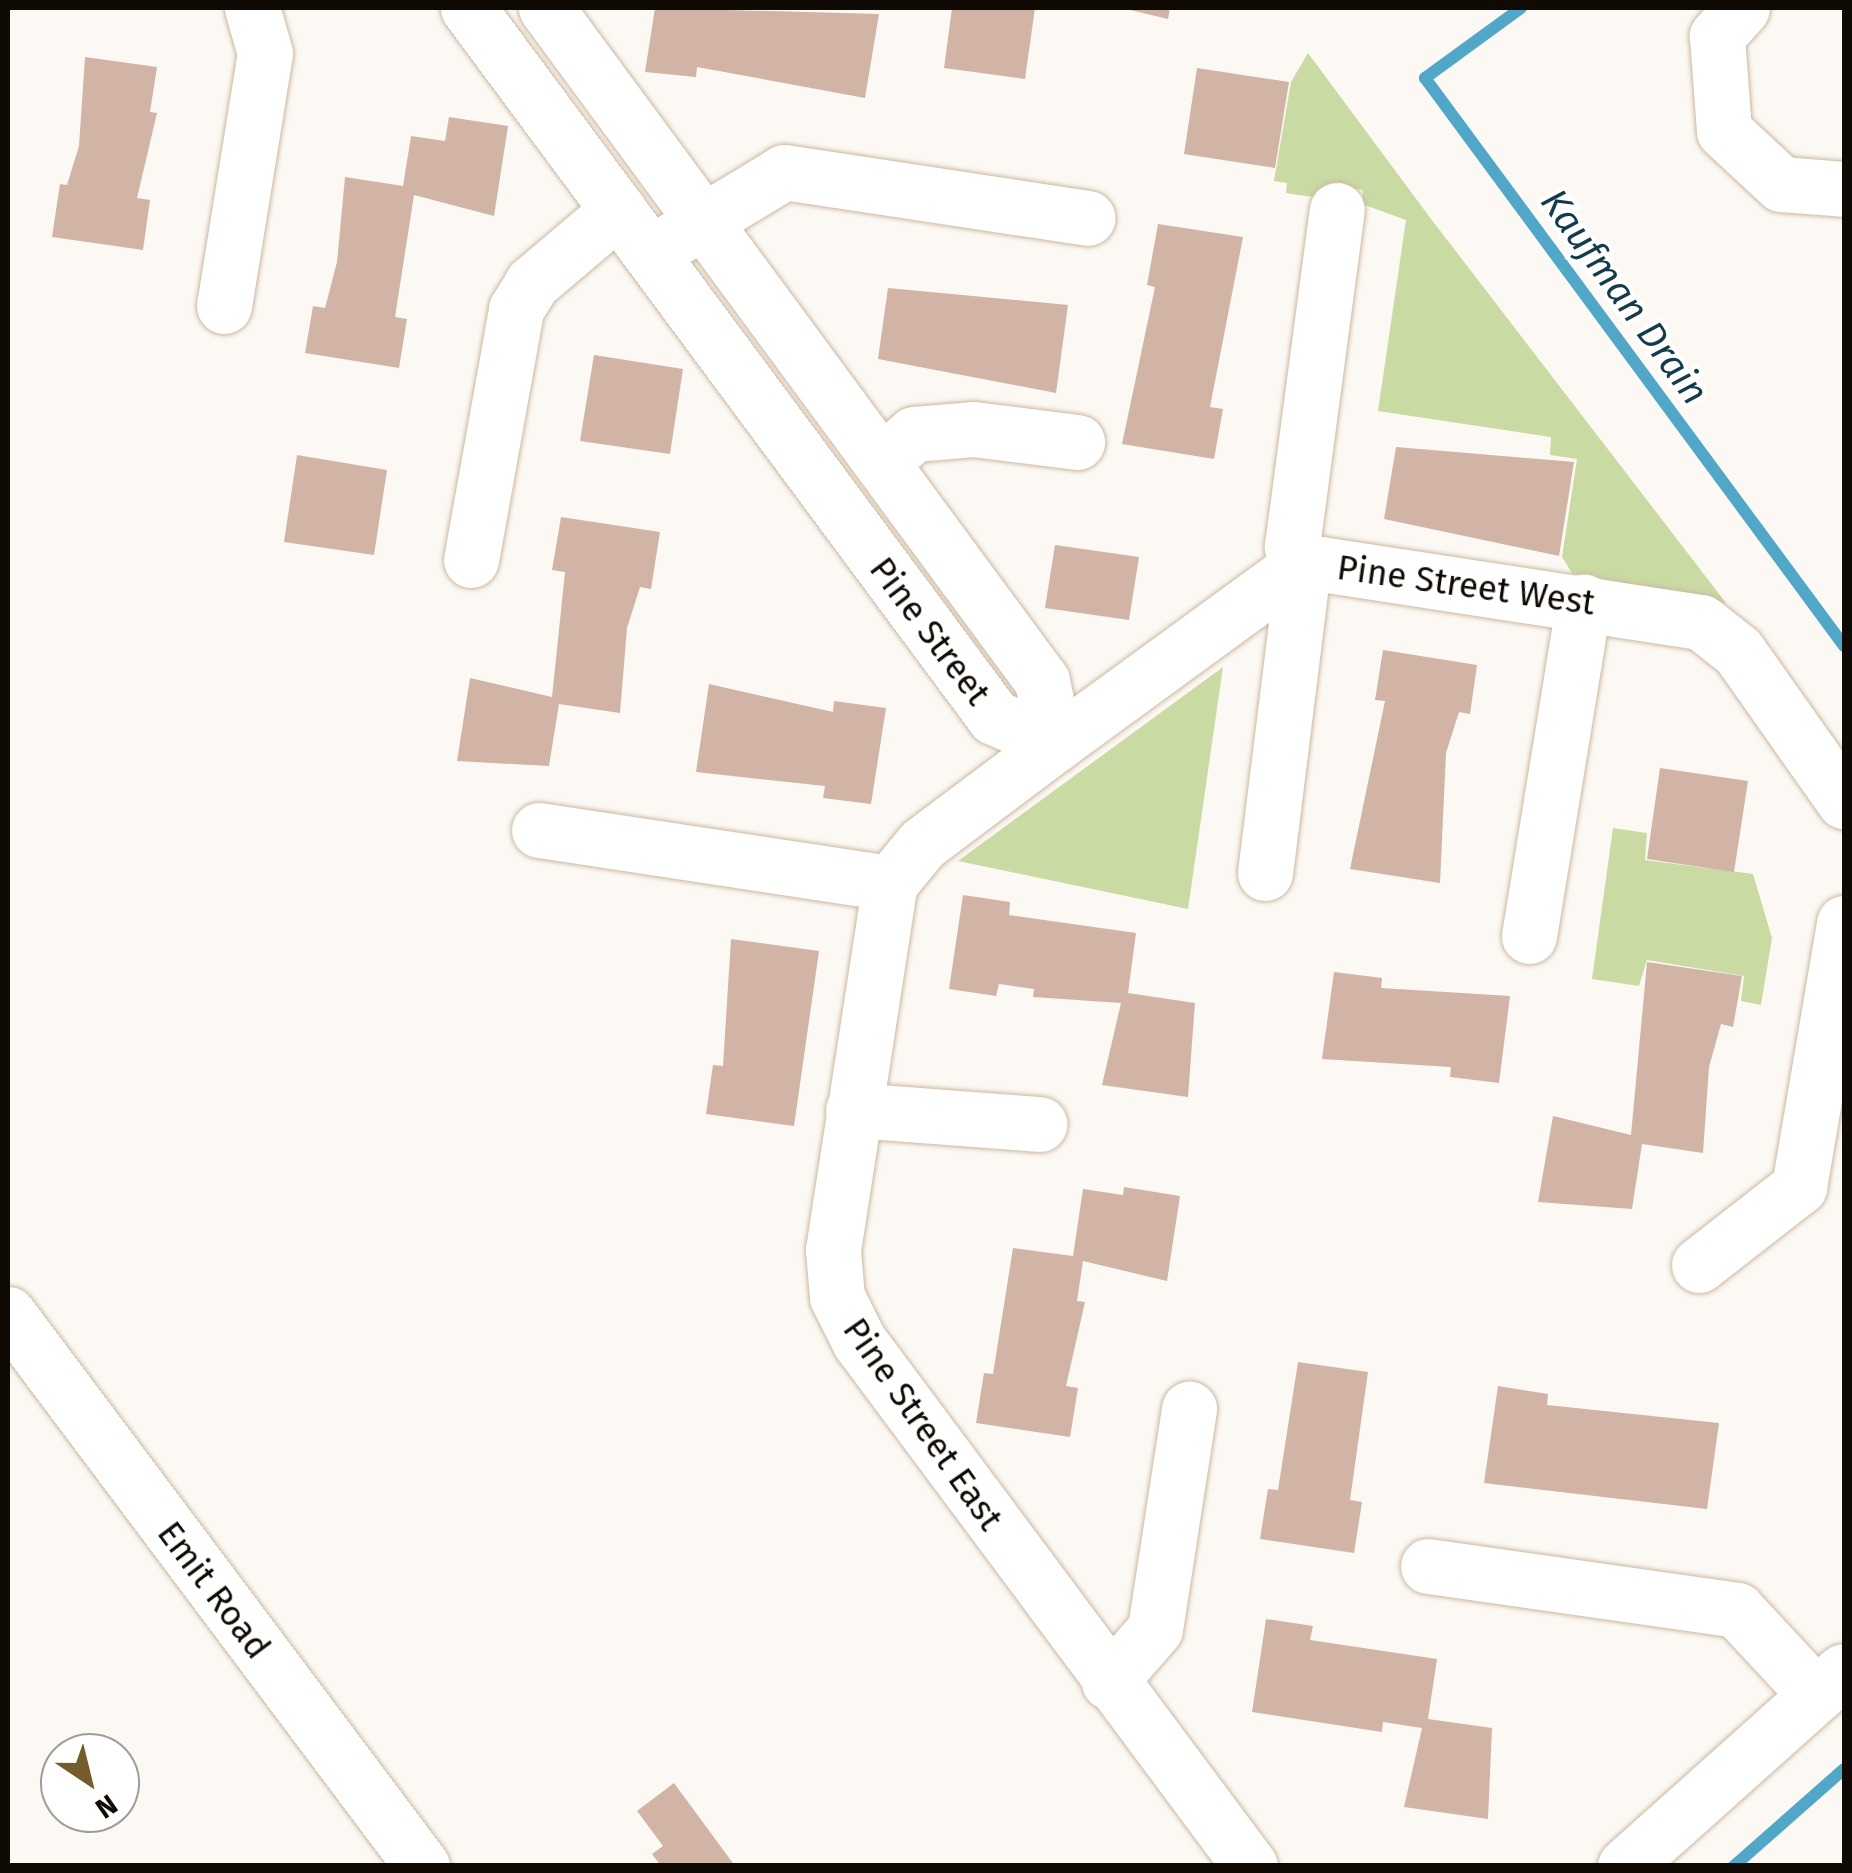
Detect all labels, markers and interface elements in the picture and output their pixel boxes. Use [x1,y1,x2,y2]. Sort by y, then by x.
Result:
water label: Kaufman Drain [1531,180,1717,414]
street label: Pine Street West [1334,546,1598,624]
street label: Pine Street [861,549,999,713]
street label: Pine Street East [834,1310,1012,1538]
street label: Emit Road [149,1513,279,1667]
north arrow [40,1733,140,1833]
text: N [89,1787,123,1825]

